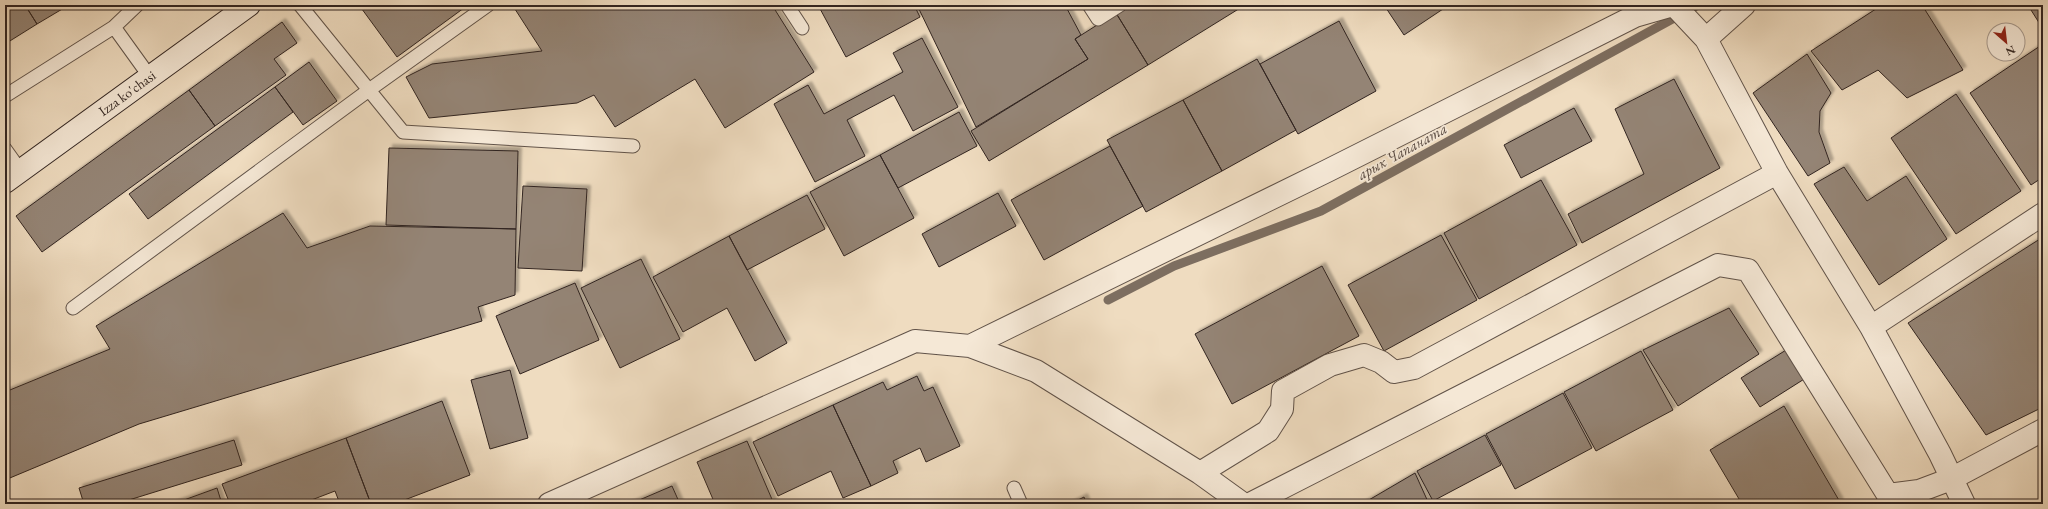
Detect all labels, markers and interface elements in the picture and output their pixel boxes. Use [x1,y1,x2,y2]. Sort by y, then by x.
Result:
north arrow [1986,22,2026,62]
text: N [2003,43,2018,59]
street label: Izza ko'chasi [95,66,160,120]
water label: арык Чапаната [1353,119,1450,184]

